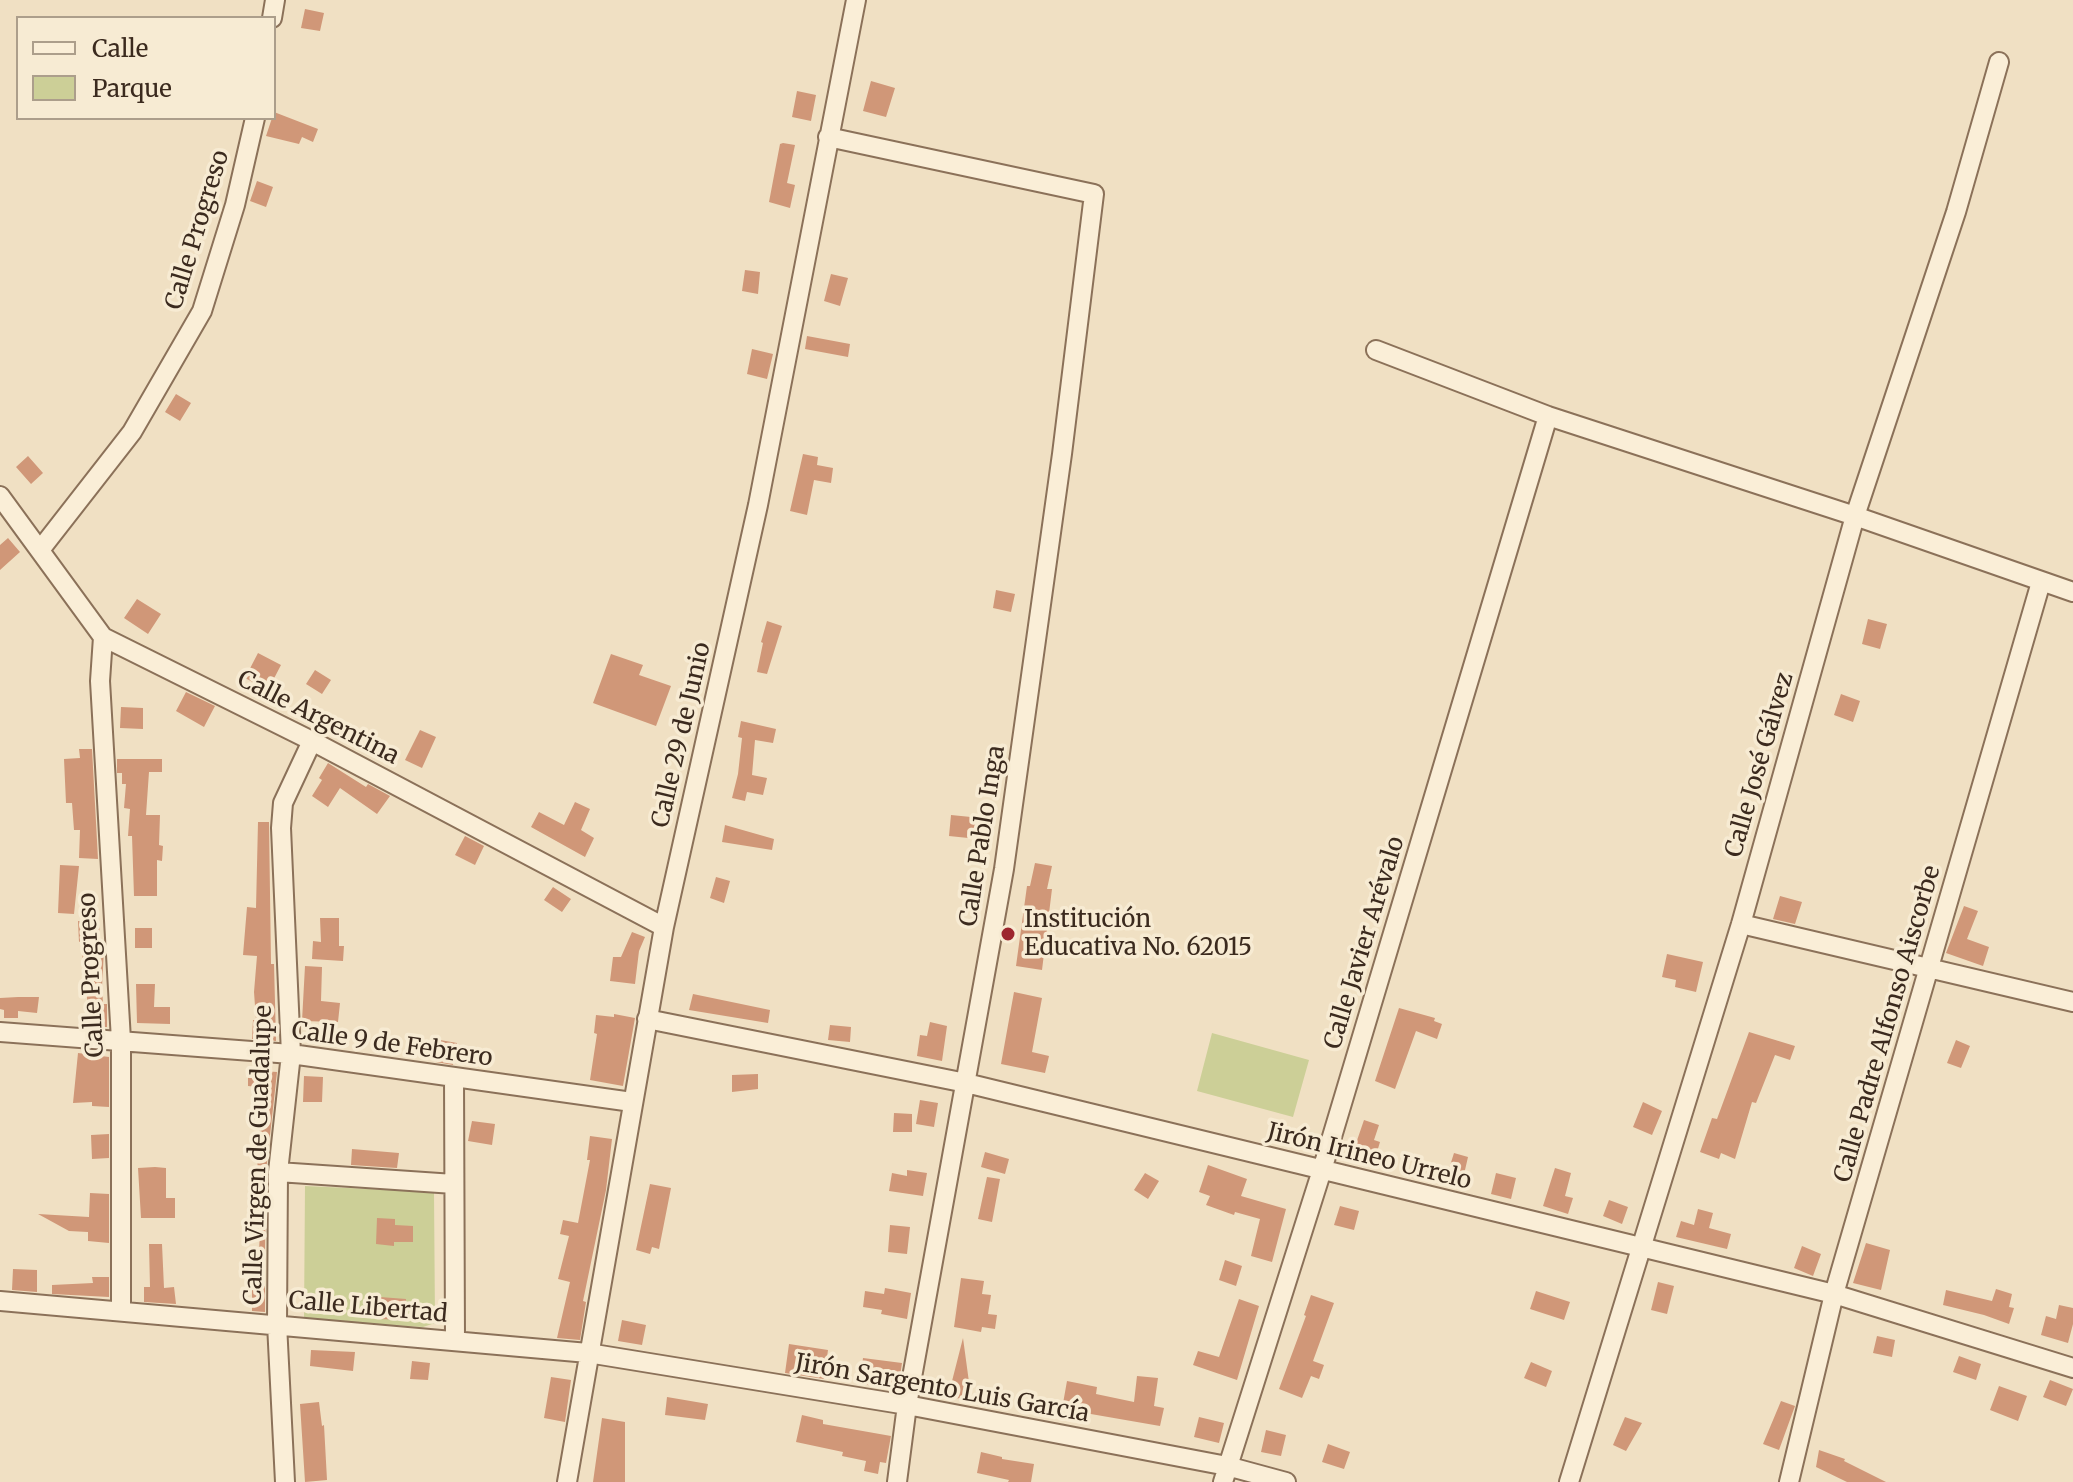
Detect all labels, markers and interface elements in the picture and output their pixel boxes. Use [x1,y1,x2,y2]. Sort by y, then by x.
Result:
legend [16,16,276,120]
text: Calle [92,33,148,64]
text: Parque [92,73,172,104]
street label: Calle Progreso [160,147,236,313]
street label: Calle 29 de Junio [647,640,717,830]
street label: Calle Argentina [232,665,404,771]
street label: Calle José Gálvez [1720,669,1800,861]
street label: Calle Pablo Inga [955,744,1011,928]
street label: Calle Javier Arévalo [1319,833,1411,1053]
street label: Calle Padre Alfonso Aiscorbe [1829,862,1947,1186]
street label: Calle Progreso [73,892,111,1058]
place label: Institución Educativa No. 62015 [1024,906,1252,962]
marker: Institución Educativa No. 62015 [999,925,1017,943]
street label: Calle Virgen de Guadalupe [239,1005,279,1305]
street label: Calle 9 de Febrero [290,1017,494,1073]
street label: Jirón Irineo Urrelo [1264,1118,1474,1196]
street label: Calle Libertad [287,1287,449,1329]
street label: Jirón Sargento Luis García [793,1349,1091,1429]

